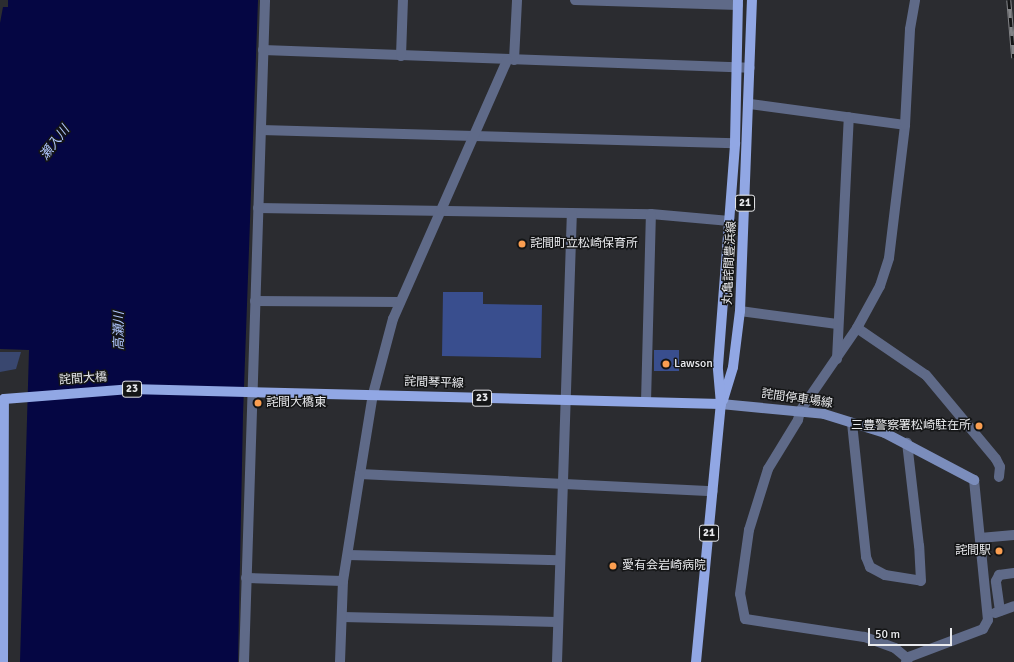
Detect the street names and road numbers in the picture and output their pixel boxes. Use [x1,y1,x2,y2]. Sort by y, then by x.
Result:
road number: 21 [735,194,755,212]
street label: 丸亀詫間豊浜線 [721,221,739,305]
street label: 詫間大橋 [59,370,107,388]
street label: 詫間琴平線 [404,375,464,391]
road number: 23 [122,380,142,398]
street label: 詫間停車場線 [760,387,834,411]
road number: 23 [472,389,492,407]
road number: 21 [699,524,719,542]

